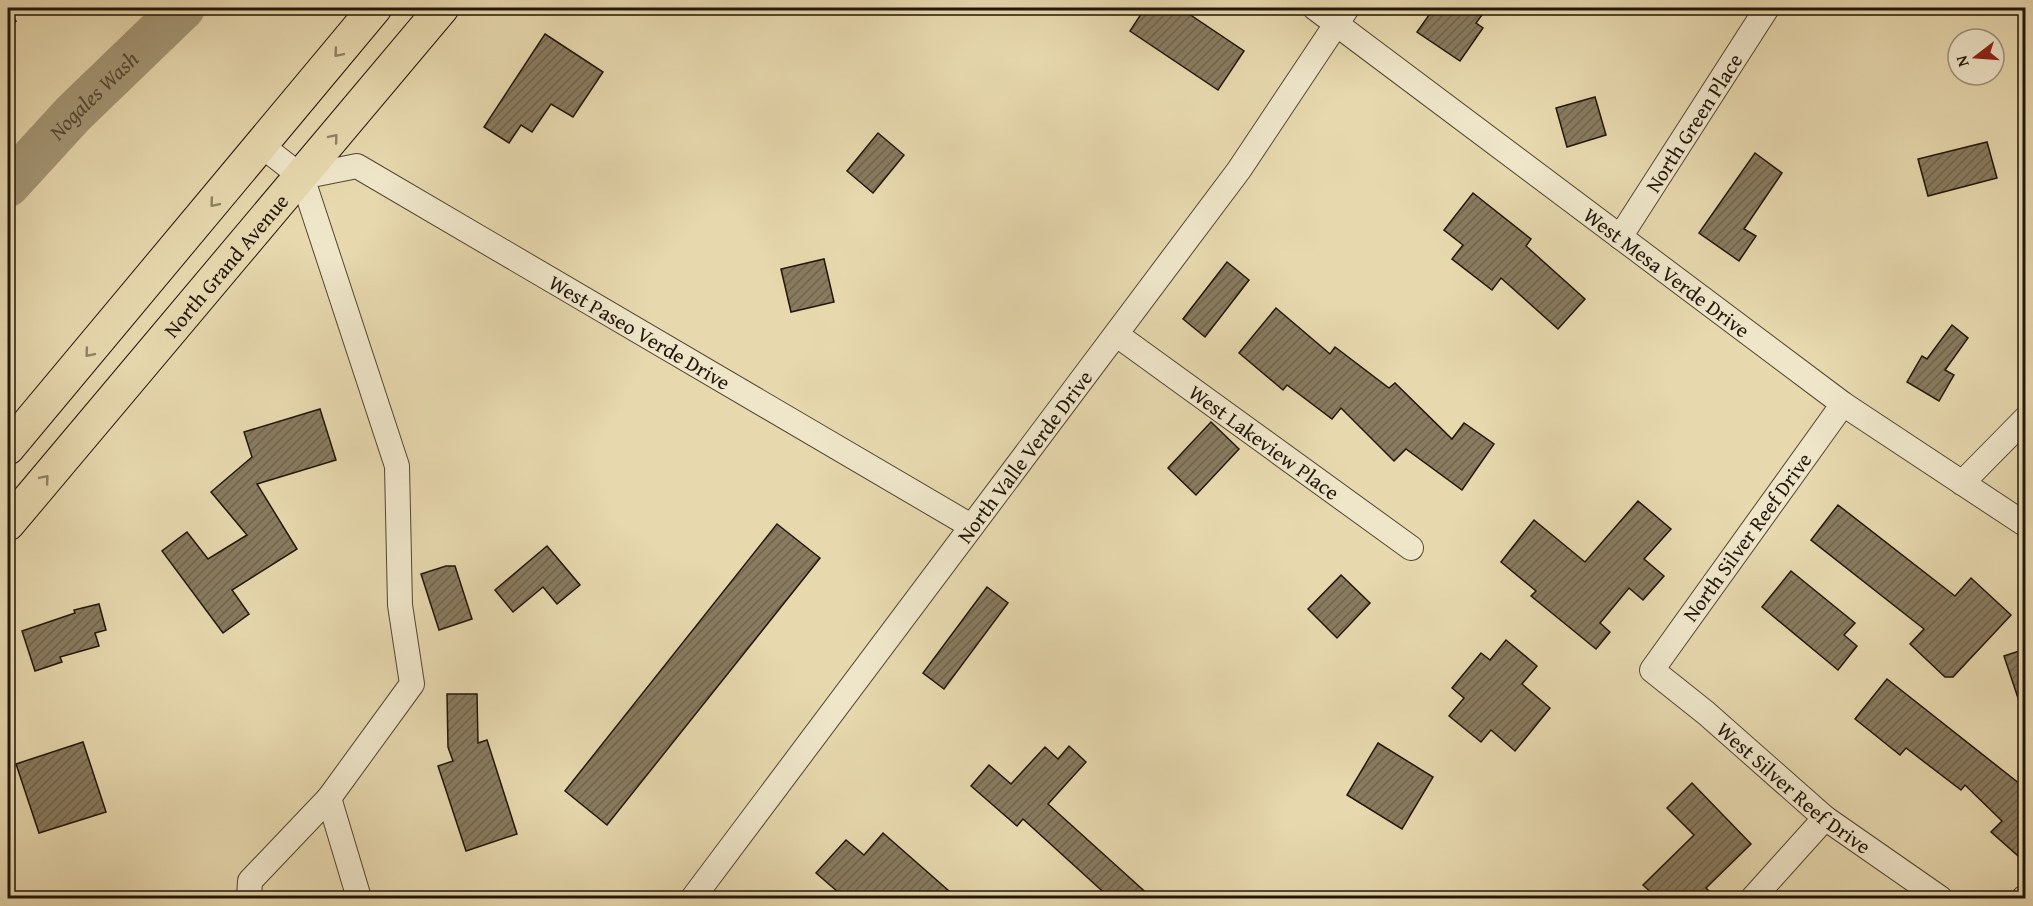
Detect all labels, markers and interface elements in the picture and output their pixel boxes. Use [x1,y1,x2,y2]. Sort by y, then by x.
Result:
north arrow [1946,27,2006,87]
water label: Nogales Wash [40,43,146,148]
one-way arrow [335,46,346,57]
street label: North Green Place [1637,47,1750,198]
text: N [1949,52,1975,70]
one-way arrow [327,134,338,145]
street label: North Grand Avenue [156,186,295,344]
one-way arrow [210,196,221,207]
street label: West Mesa Verde Drive [1577,199,1757,345]
street label: West Paseo Verde Drive [543,266,737,397]
one-way arrow [85,346,96,357]
street label: North Valle Verde Drive [949,363,1100,549]
street label: West Lakeview Place [1183,377,1346,507]
street label: North Silver Reef Drive [1675,446,1819,628]
one-way arrow [38,475,49,486]
street label: West Silver Reef Drive [1710,714,1878,861]

